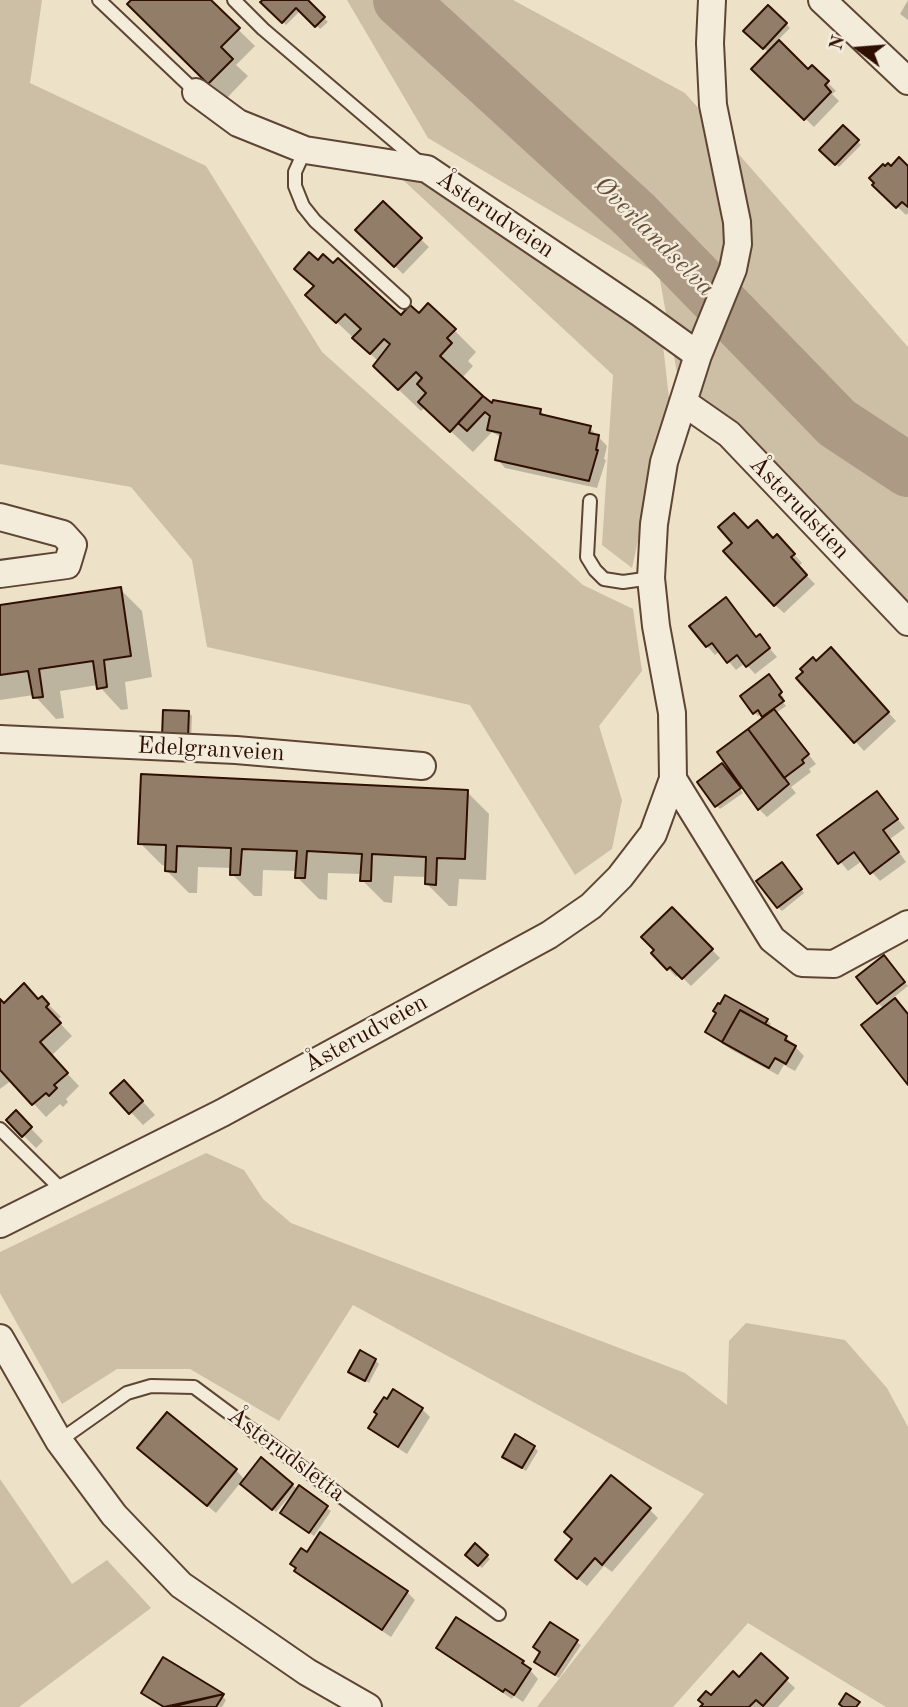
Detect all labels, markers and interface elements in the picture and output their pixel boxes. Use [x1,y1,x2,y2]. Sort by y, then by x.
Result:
north arrow [824,14,894,84]
text: N [827,33,849,53]
street label: Åsterudveien [430,165,560,265]
water label: Øverlandselva [587,170,721,304]
street label: Åsterudstien [743,450,855,566]
street label: Edelgranveien [137,732,285,768]
street label: Åsterudveien [299,988,433,1080]
street label: Åsterudsletta [221,1401,351,1509]

